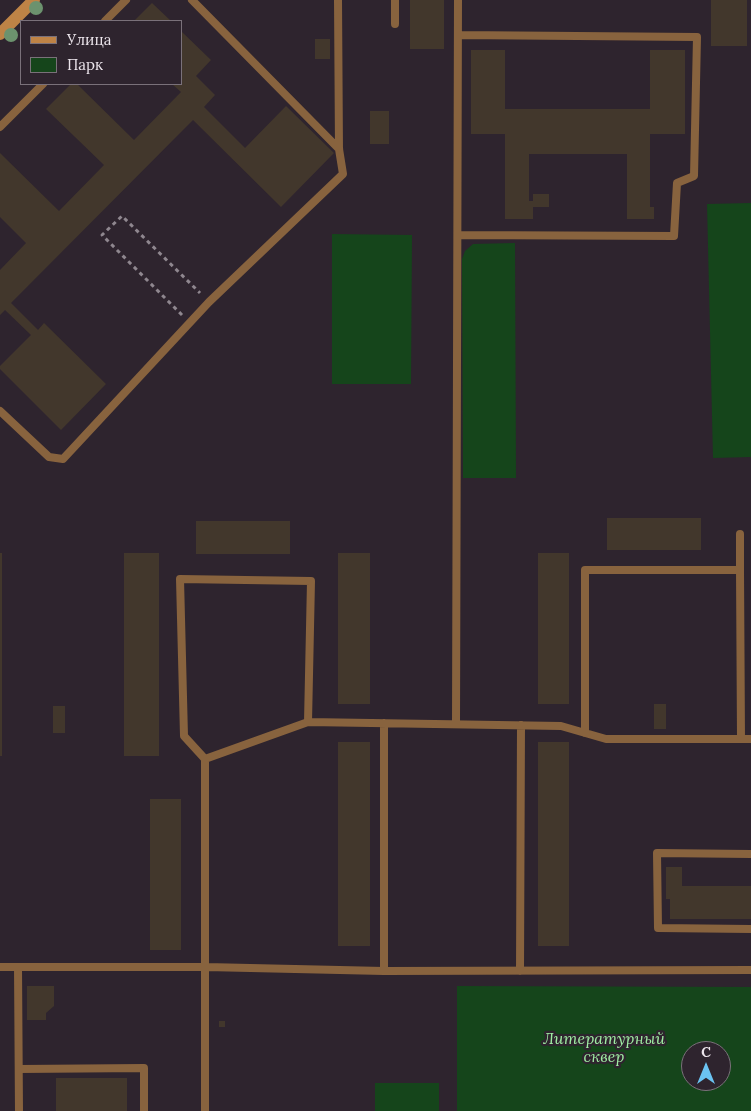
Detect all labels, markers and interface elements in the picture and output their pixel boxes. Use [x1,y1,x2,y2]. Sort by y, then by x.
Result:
legend [20,20,182,85]
text: Улица [67,30,111,49]
text: Парк [67,55,103,74]
park label: Литературный сквер [543,1029,665,1067]
north arrow [681,1041,731,1091]
text: С [701,1043,711,1061]

